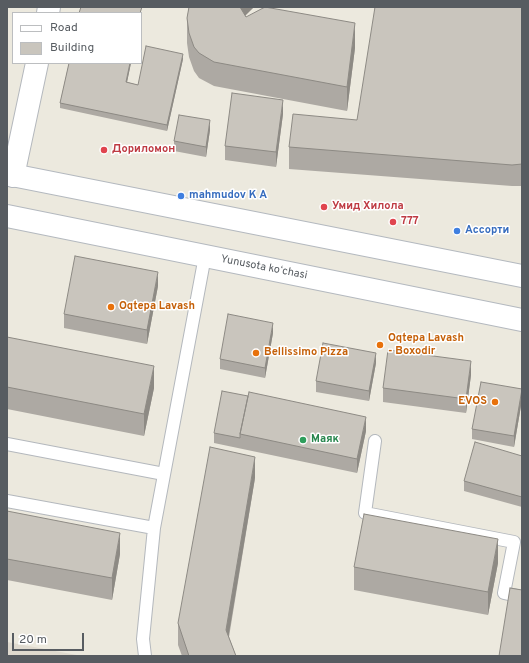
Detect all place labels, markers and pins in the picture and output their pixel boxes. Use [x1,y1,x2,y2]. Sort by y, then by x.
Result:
place label: Дориломон [112,143,175,157]
marker: Дориломон [99,145,109,155]
place label: mahmudov K A [189,189,267,203]
marker: mahmudov K A [176,191,186,201]
place label: Умид Хилола [332,200,404,214]
marker: Умид Хилола [319,202,329,212]
place label: 777 [401,215,419,229]
marker: 777 [388,217,398,227]
place label: Ассорти [465,224,509,238]
marker: Ассорти [452,226,462,236]
place label: Oqtepa Lavash [119,300,195,314]
marker: Oqtepa Lavash [106,302,116,312]
place label: Oqtepa Lavash - Boxodir [388,332,464,358]
marker: Oqtepa Lavash - Boxodir [375,340,385,350]
place label: Bellissimo Pizza [264,346,348,360]
marker: Bellissimo Pizza [251,348,261,358]
place label: EVOS [458,395,487,409]
marker: EVOS [490,397,500,407]
place label: Маяк [311,433,339,447]
marker: Маяк [298,435,308,445]

